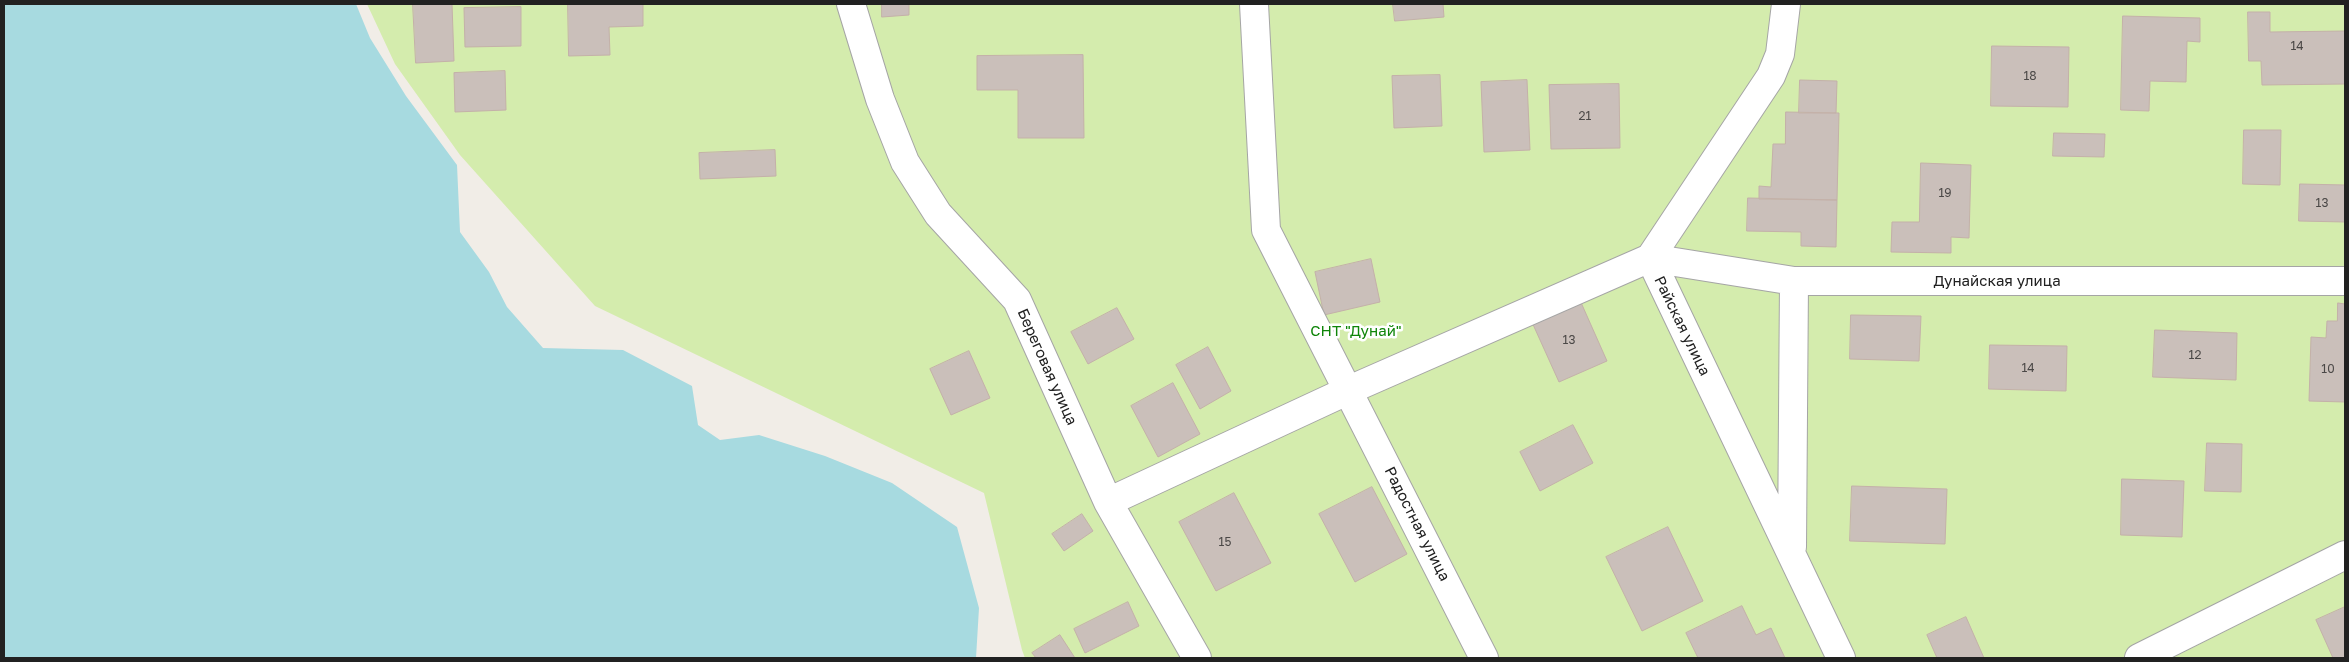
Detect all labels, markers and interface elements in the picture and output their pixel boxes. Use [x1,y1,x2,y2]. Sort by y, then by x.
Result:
house number: 14 [2290,39,2304,53]
house number: 18 [2023,69,2037,83]
house number: 21 [1579,109,1591,123]
house number: 19 [1938,186,1952,200]
house number: 13 [2316,196,2328,210]
street label: Дунайская улица [1933,272,2061,290]
street label: Райская улица [1650,273,1714,379]
street label: Береговая улица [1013,306,1081,428]
park label: СНТ "Дунай" [1310,322,1402,340]
house number: 13 [1563,333,1575,347]
house number: 12 [2189,348,2201,362]
house number: 14 [2021,361,2035,375]
house number: 10 [2321,362,2335,376]
street label: Радостная улица [1380,464,1454,584]
house number: 15 [1219,535,1231,549]

